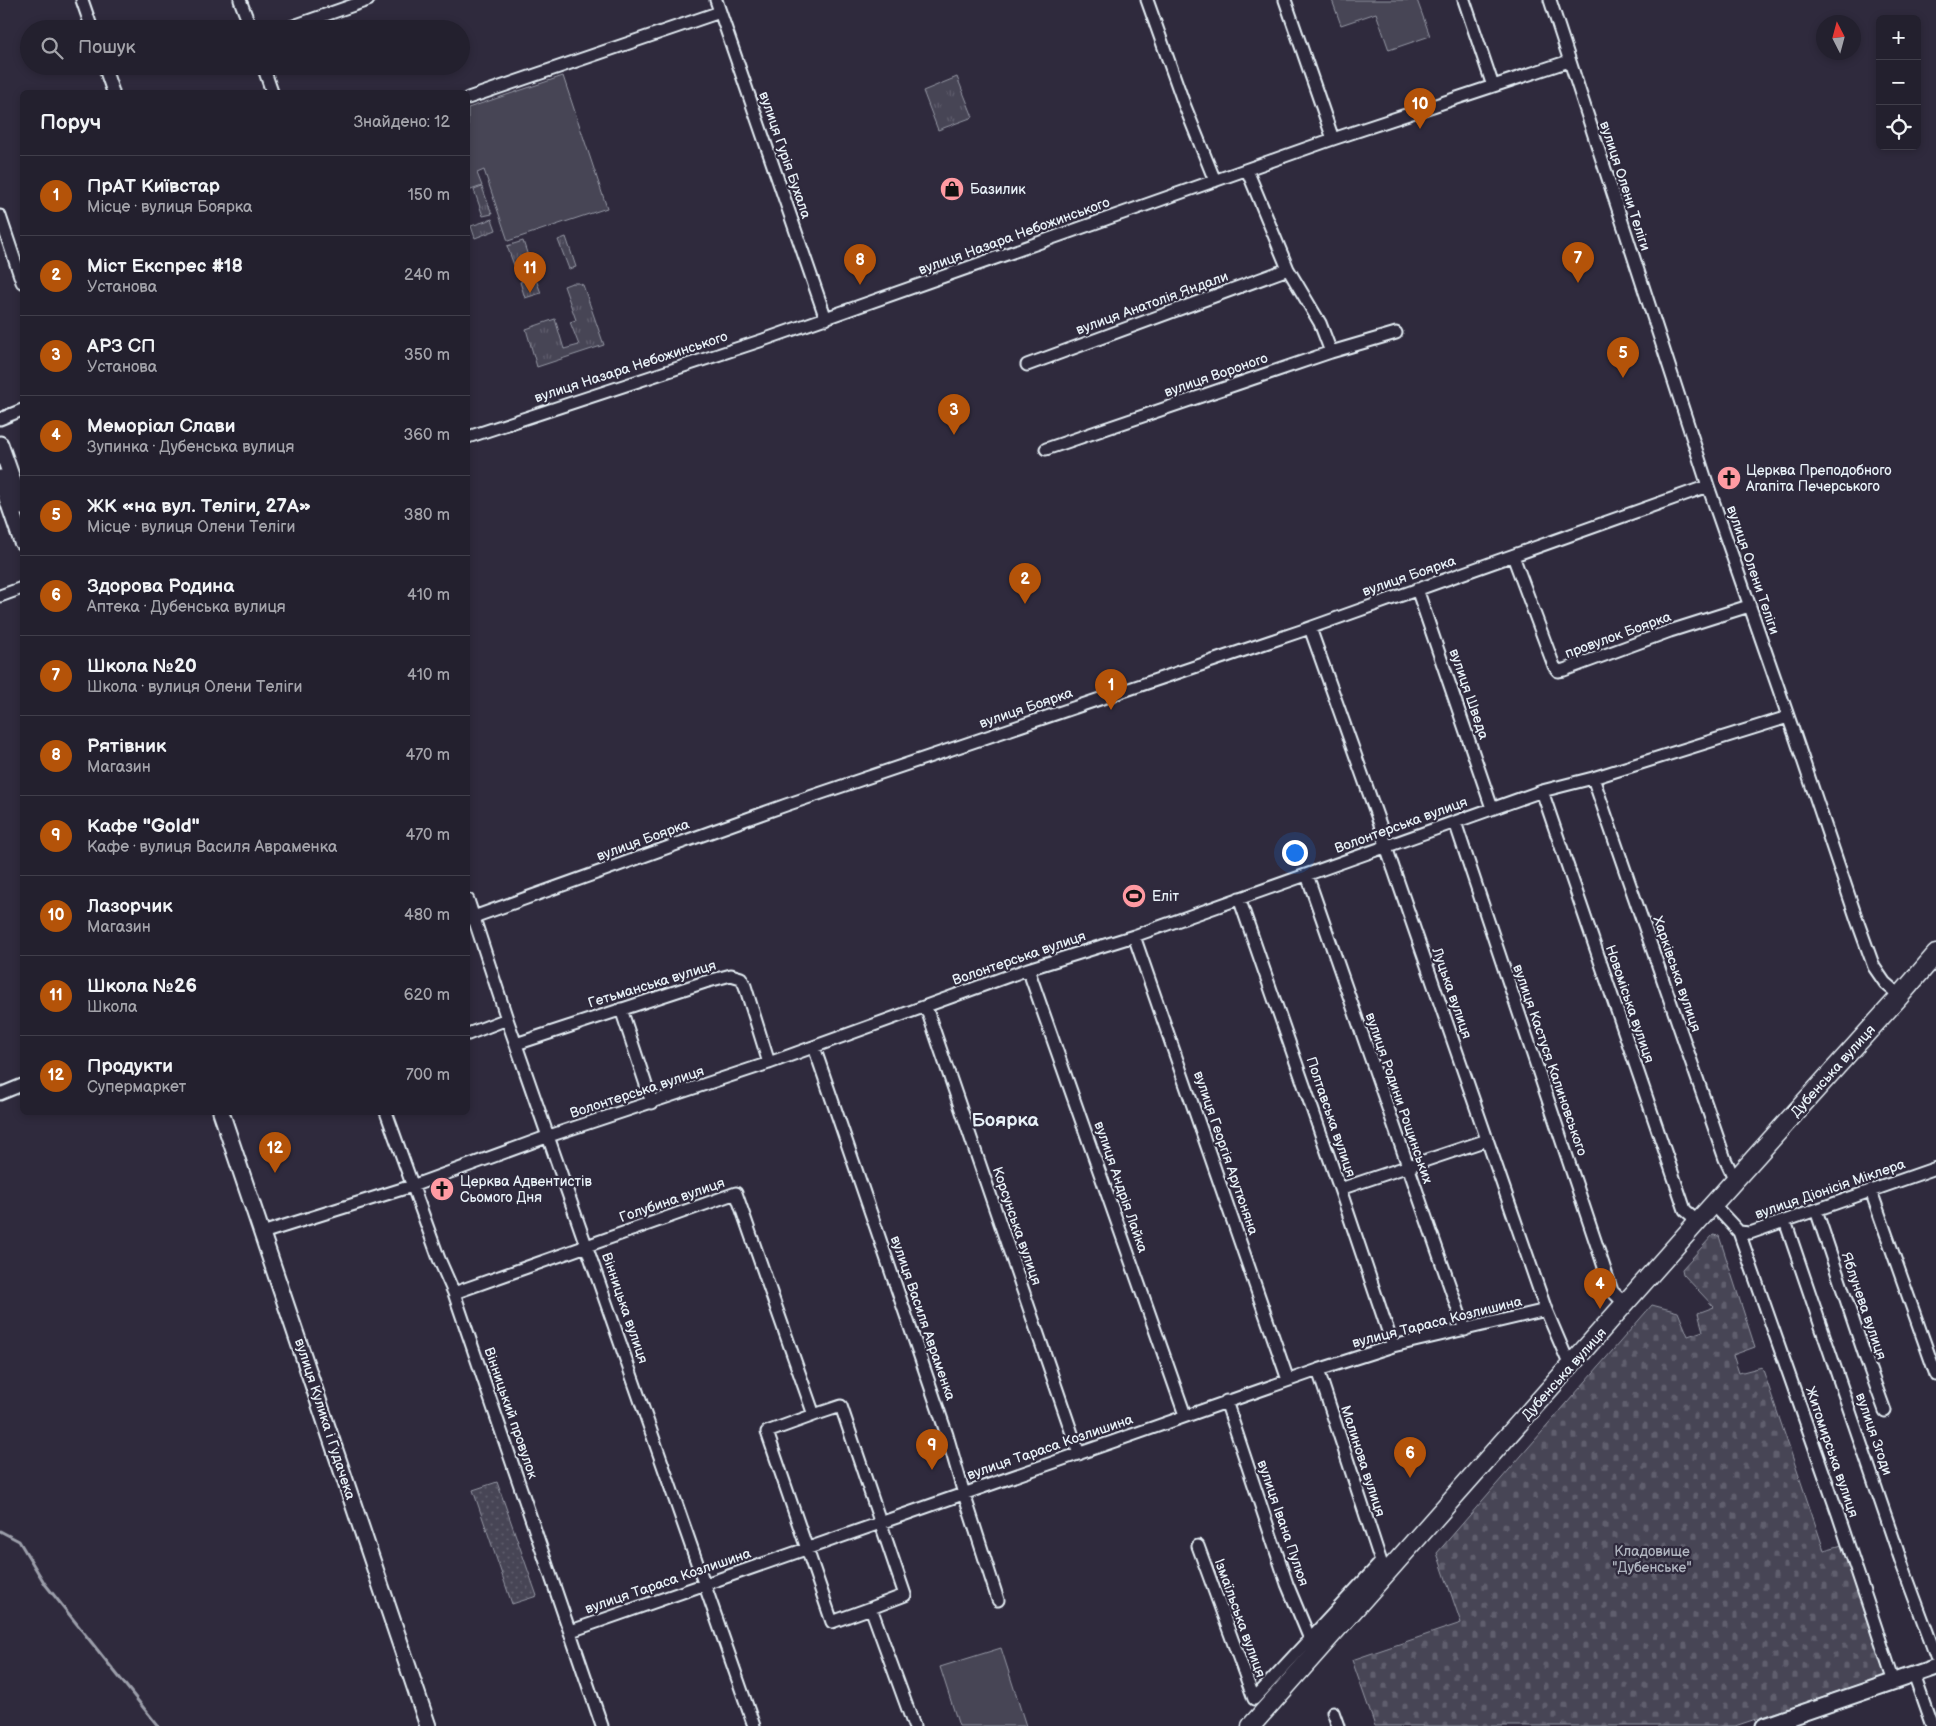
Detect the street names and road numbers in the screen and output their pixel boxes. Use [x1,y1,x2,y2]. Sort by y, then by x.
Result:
street label: вулиця Гурія Бухала [755,89,815,221]
street label: вулиця Олени Теліги [1596,119,1654,253]
street label: вулиця Назара Небожинського [916,193,1112,279]
street label: вулиця Анатолія Яндали [1074,268,1230,338]
street label: вулиця Назара Небожинського [532,328,730,406]
street label: вулиця Вороного [1162,349,1270,401]
street label: вулиця Олени Теліги [1723,503,1783,637]
street label: вулиця Боярка [1360,552,1459,600]
street label: провулок Боярка [1563,608,1674,662]
street label: вулиця Шведа [1446,646,1493,742]
street label: вулиця Боярка [977,684,1076,732]
street label: Волонтерська вулиця [1332,793,1470,857]
street label: вулиця Боярка [594,815,692,865]
street label: Харківська вулиця [1649,914,1705,1034]
street label: Волонтерська вулиця [950,927,1088,989]
street label: Новоміська вулиця [1602,943,1658,1065]
street label: Луцька вулиця [1428,944,1476,1041]
street label: Гетьманська вулиця [586,956,718,1012]
street label: вулиця Кастуся Калиновського [1509,962,1591,1158]
street label: вулиця Родини Рощинських [1362,1010,1437,1186]
street label: Дубенська вулиця [1787,1021,1879,1121]
street label: Полтавська вулиця [1302,1055,1360,1180]
street label: Волонтерська вулиця [568,1062,706,1122]
street label: вулиця Георгія Арутюняна [1190,1069,1262,1238]
street label: вулиця Андрія Лайка [1091,1119,1152,1256]
street label: вулиця Діонісія Міклера [1753,1155,1908,1223]
street label: Корсунська вулиця [989,1165,1045,1288]
street label: Голубина вулиця [617,1174,727,1226]
street label: вулиця Василя Авраменка [887,1233,959,1403]
street label: Вінницька вулиця [598,1250,652,1366]
street label: Яблунева вулиця [1838,1250,1890,1362]
street label: вулиця Тараса Козлишина [1350,1292,1524,1351]
street label: Дубенська вулиця [1518,1324,1610,1424]
street label: вулиця Кулика і Гудачека [291,1336,359,1502]
street label: Вінницький провулок [480,1345,542,1482]
street label: Житомирська вулиця [1802,1384,1862,1520]
street label: вулиця Згоди [1852,1391,1896,1477]
street label: Малинова вулиця [1337,1403,1389,1519]
street label: вулиця Тараса Козлишина [965,1410,1136,1483]
street label: вулиця Івана Пулюя [1253,1458,1313,1588]
street label: вулиця Тараса Козлишина [583,1544,754,1617]
street label: Ізмаїльська вулиця [1211,1556,1269,1680]

